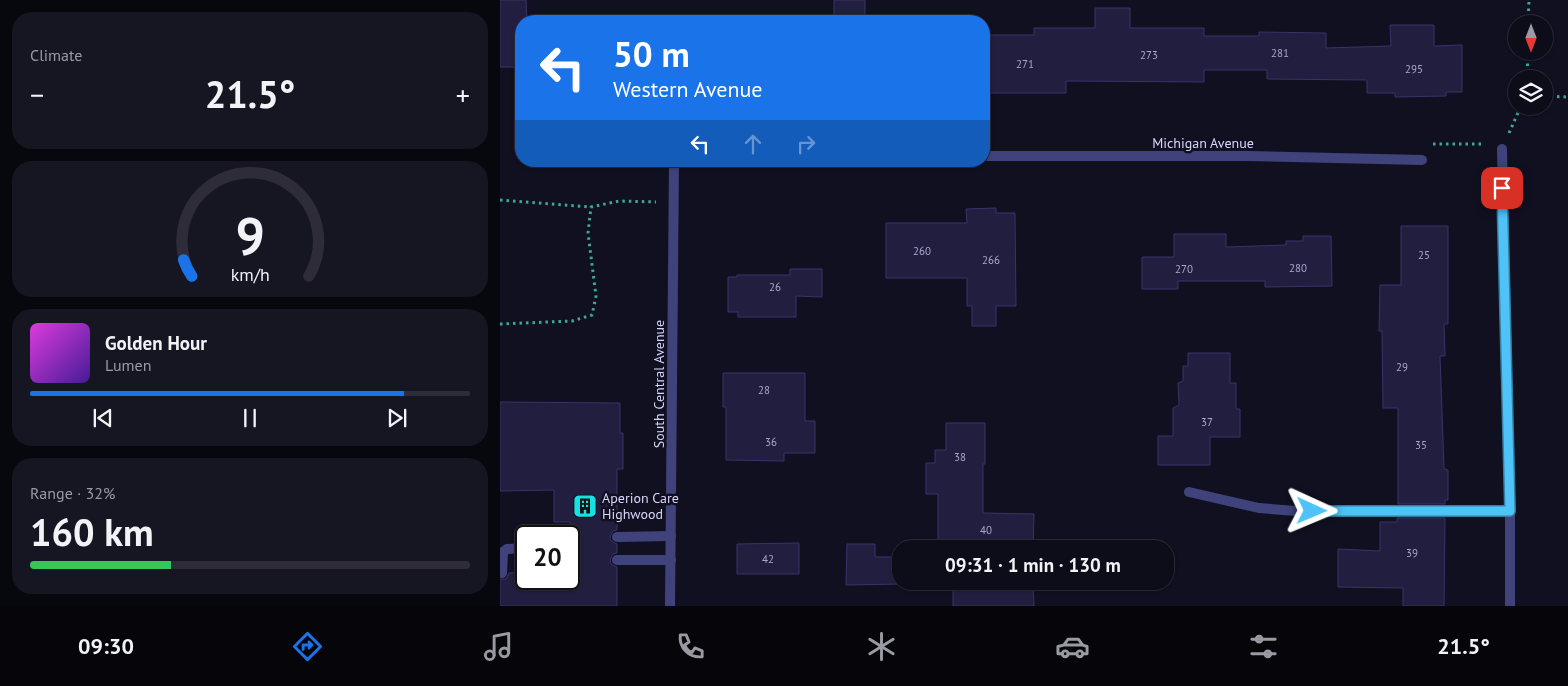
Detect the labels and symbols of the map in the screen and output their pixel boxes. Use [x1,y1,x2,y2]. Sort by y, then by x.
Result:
north arrow [1508,15,1552,60]
house number: 281 [1271,46,1289,60]
house number: 273 [1140,48,1158,62]
house number: 271 [1016,57,1034,71]
house number: 295 [1405,62,1423,76]
street label: Michigan Avenue [1152,134,1254,152]
pin [1481,167,1523,209]
house number: 260 [913,244,931,258]
house number: 25 [1418,248,1430,262]
house number: 266 [982,253,1000,267]
house number: 280 [1289,261,1307,275]
house number: 270 [1175,262,1193,276]
house number: 26 [769,280,781,294]
street label: South Central Avenue [650,320,668,448]
house number: 29 [1396,360,1408,374]
house number: 28 [758,383,770,397]
house number: 37 [1201,415,1213,429]
house number: 36 [765,435,777,449]
house number: 35 [1415,438,1427,452]
house number: 38 [954,450,966,464]
position arrow [1285,484,1337,536]
place label: Aperion Care Highwood [602,489,679,523]
building icon: Aperion Care Highwood [572,493,598,519]
house number: 40 [980,523,992,537]
speed limit sign: 20 [515,525,580,590]
house number: 39 [1406,546,1418,560]
house number: 42 [762,552,774,566]

